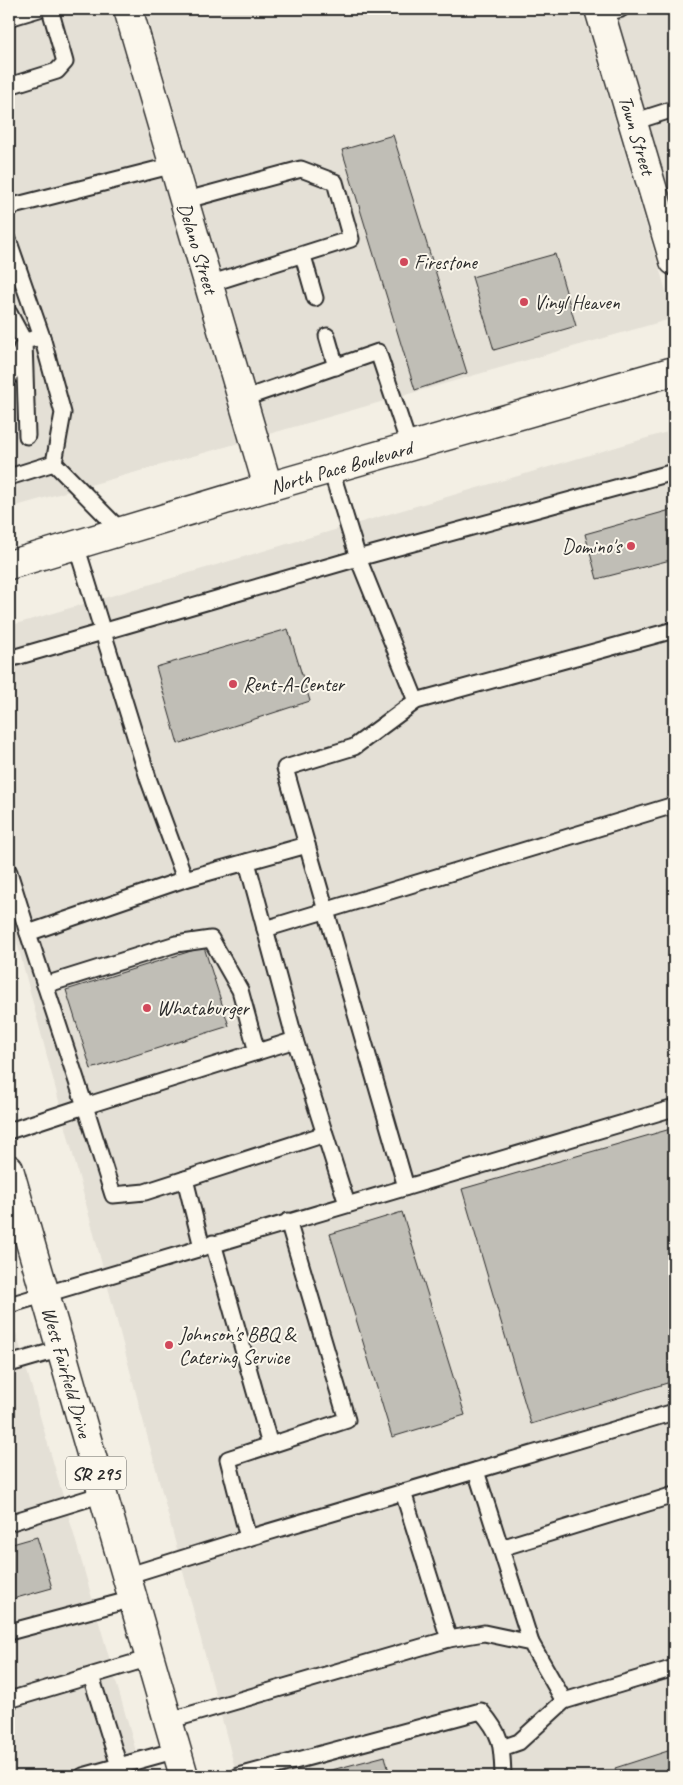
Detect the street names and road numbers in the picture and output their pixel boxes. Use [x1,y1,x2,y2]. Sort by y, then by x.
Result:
street label: Town Street [613,92,661,180]
street label: Delano Street [172,200,224,299]
street label: North Pace Boulevard [267,434,418,500]
street label: West Fairfield Drive [36,1304,98,1442]
road number: SR 295 [66,1456,126,1490]

